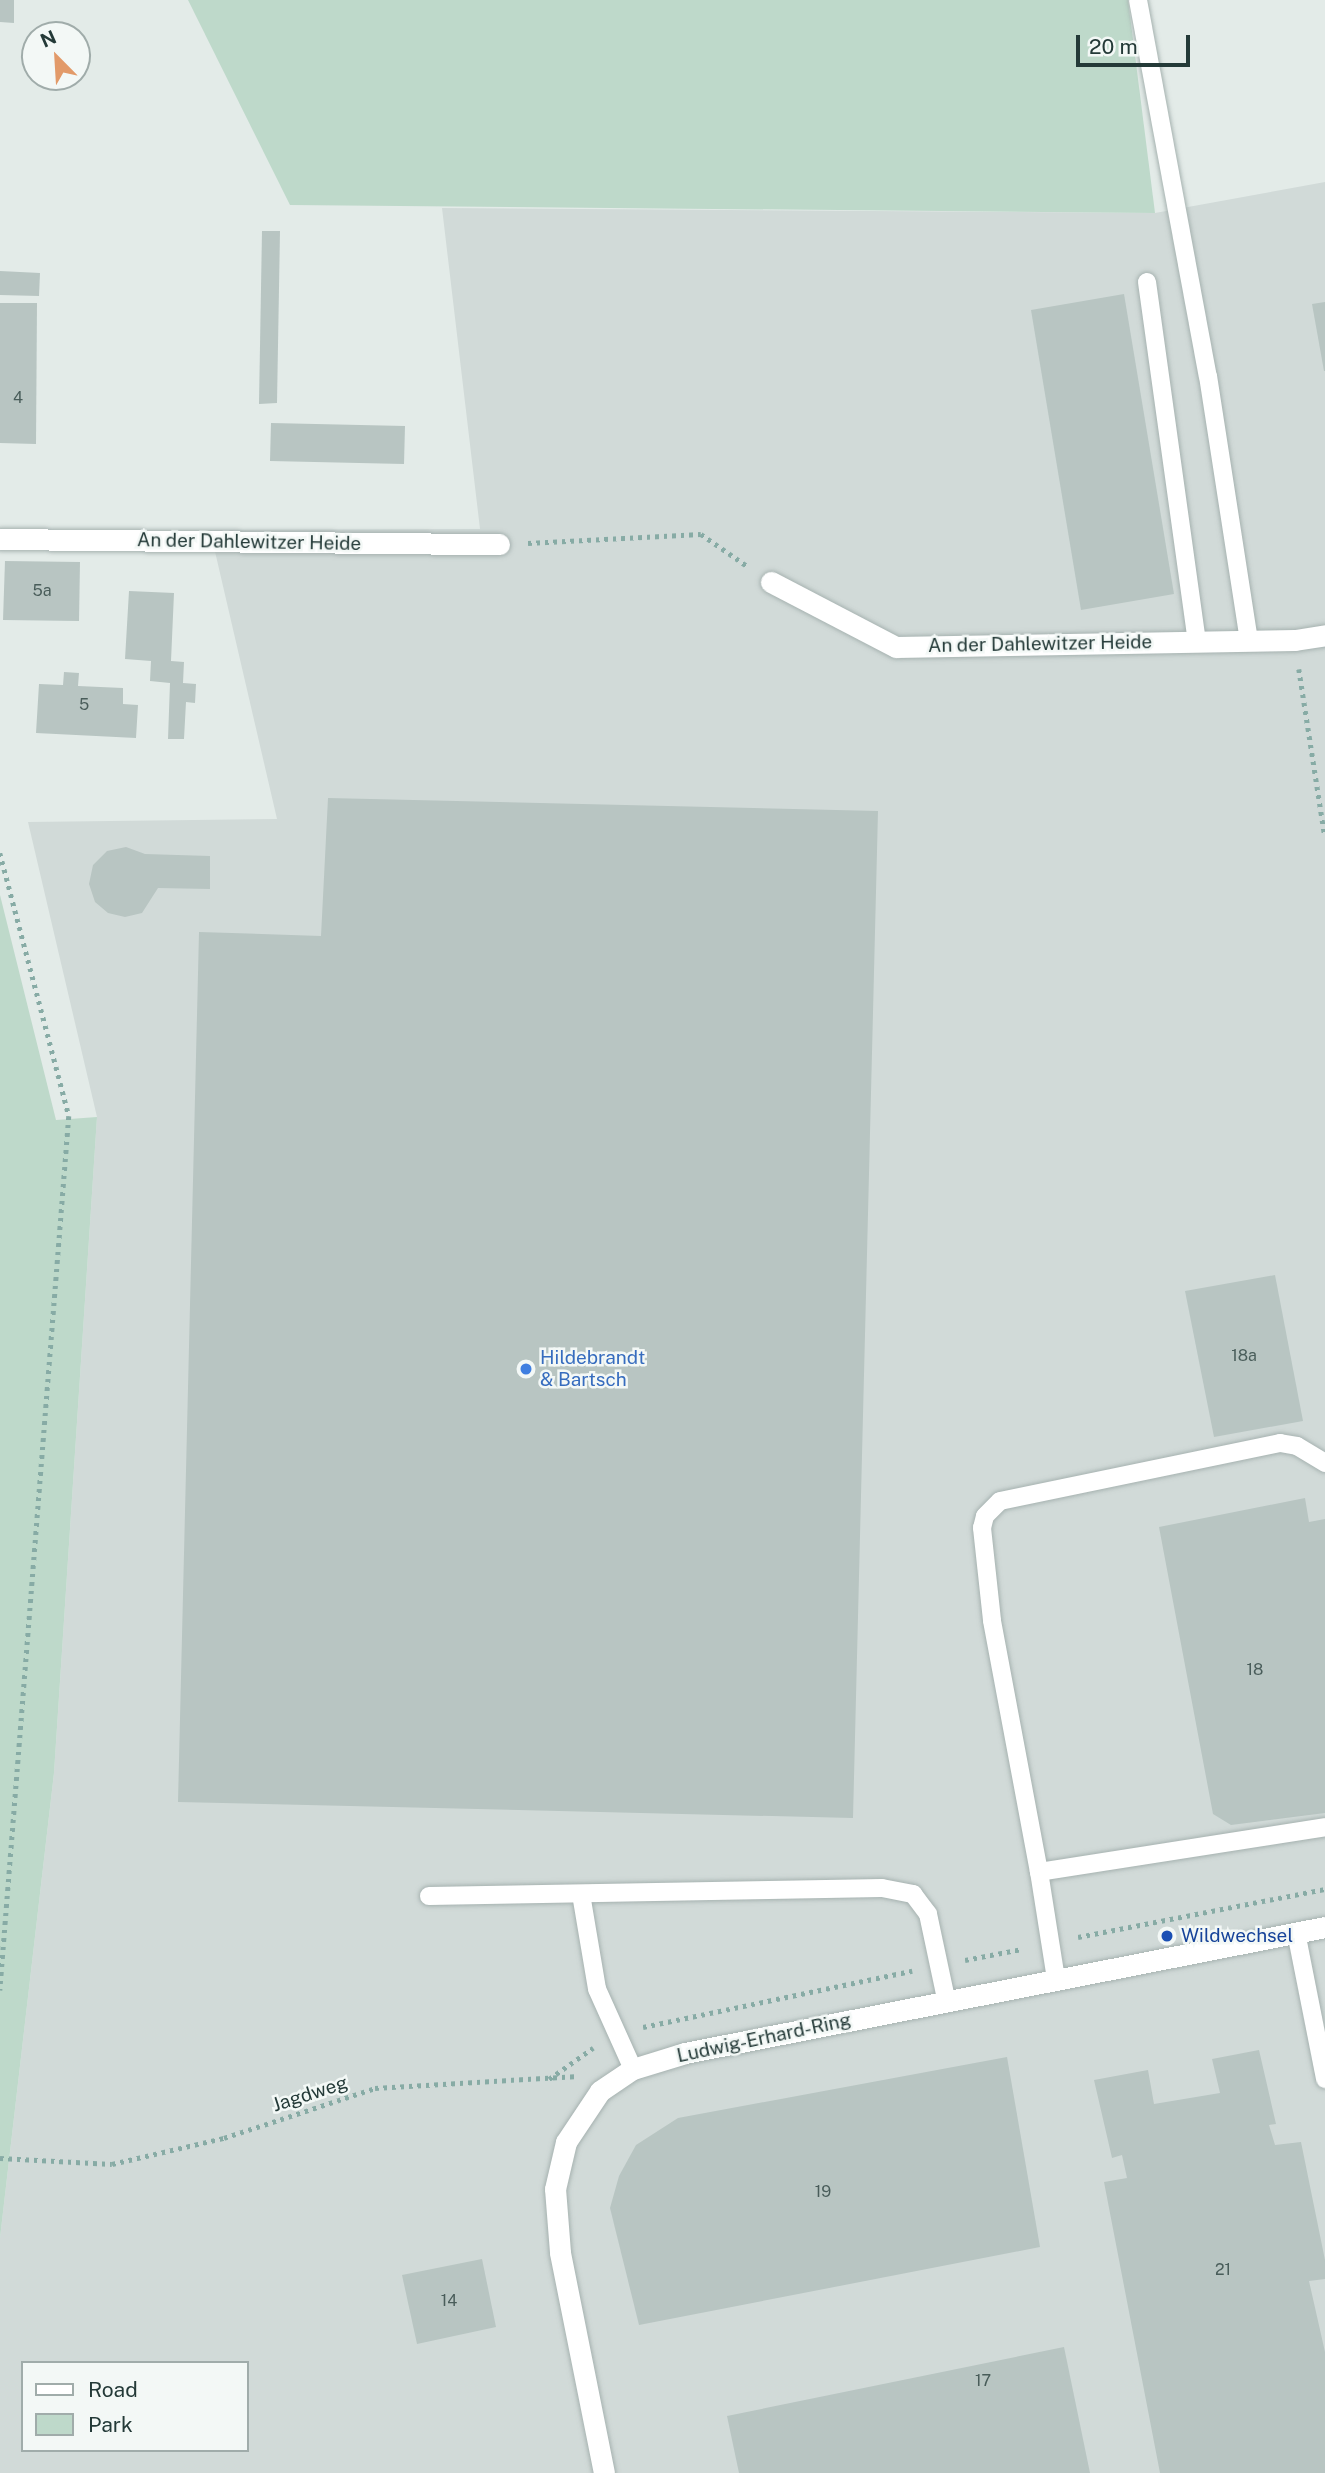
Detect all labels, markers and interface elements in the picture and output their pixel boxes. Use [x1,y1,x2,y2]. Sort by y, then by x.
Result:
north arrow [21,21,91,91]
scale bar [1080,21,1194,65]
text: N [37,26,60,52]
text: 20 m [1089,34,1138,59]
house number: 4 [13,388,23,408]
street label: An der Dahlewitzer Heide [137,529,361,555]
house number: 5a [32,581,52,601]
street label: An der Dahlewitzer Heide [928,631,1152,657]
house number: 5 [79,695,89,715]
house number: 18a [1231,1346,1257,1366]
place label: Hildebrandt & Bartsch [540,1347,645,1391]
marker: Hildebrandt & Bartsch [518,1361,534,1377]
house number: 18 [1247,1660,1263,1680]
place label: Wildwechsel [1181,1925,1293,1947]
marker: Wildwechsel [1159,1928,1175,1944]
street label: Ludwig-Erhard-Ring [675,2008,853,2068]
street label: Jagdweg [269,2071,351,2117]
house number: 19 [815,2182,831,2202]
house number: 21 [1215,2260,1231,2280]
house number: 14 [441,2291,457,2311]
legend [21,2361,248,2452]
house number: 17 [975,2371,991,2391]
text: Road [88,2377,138,2402]
text: Park [88,2412,133,2437]

